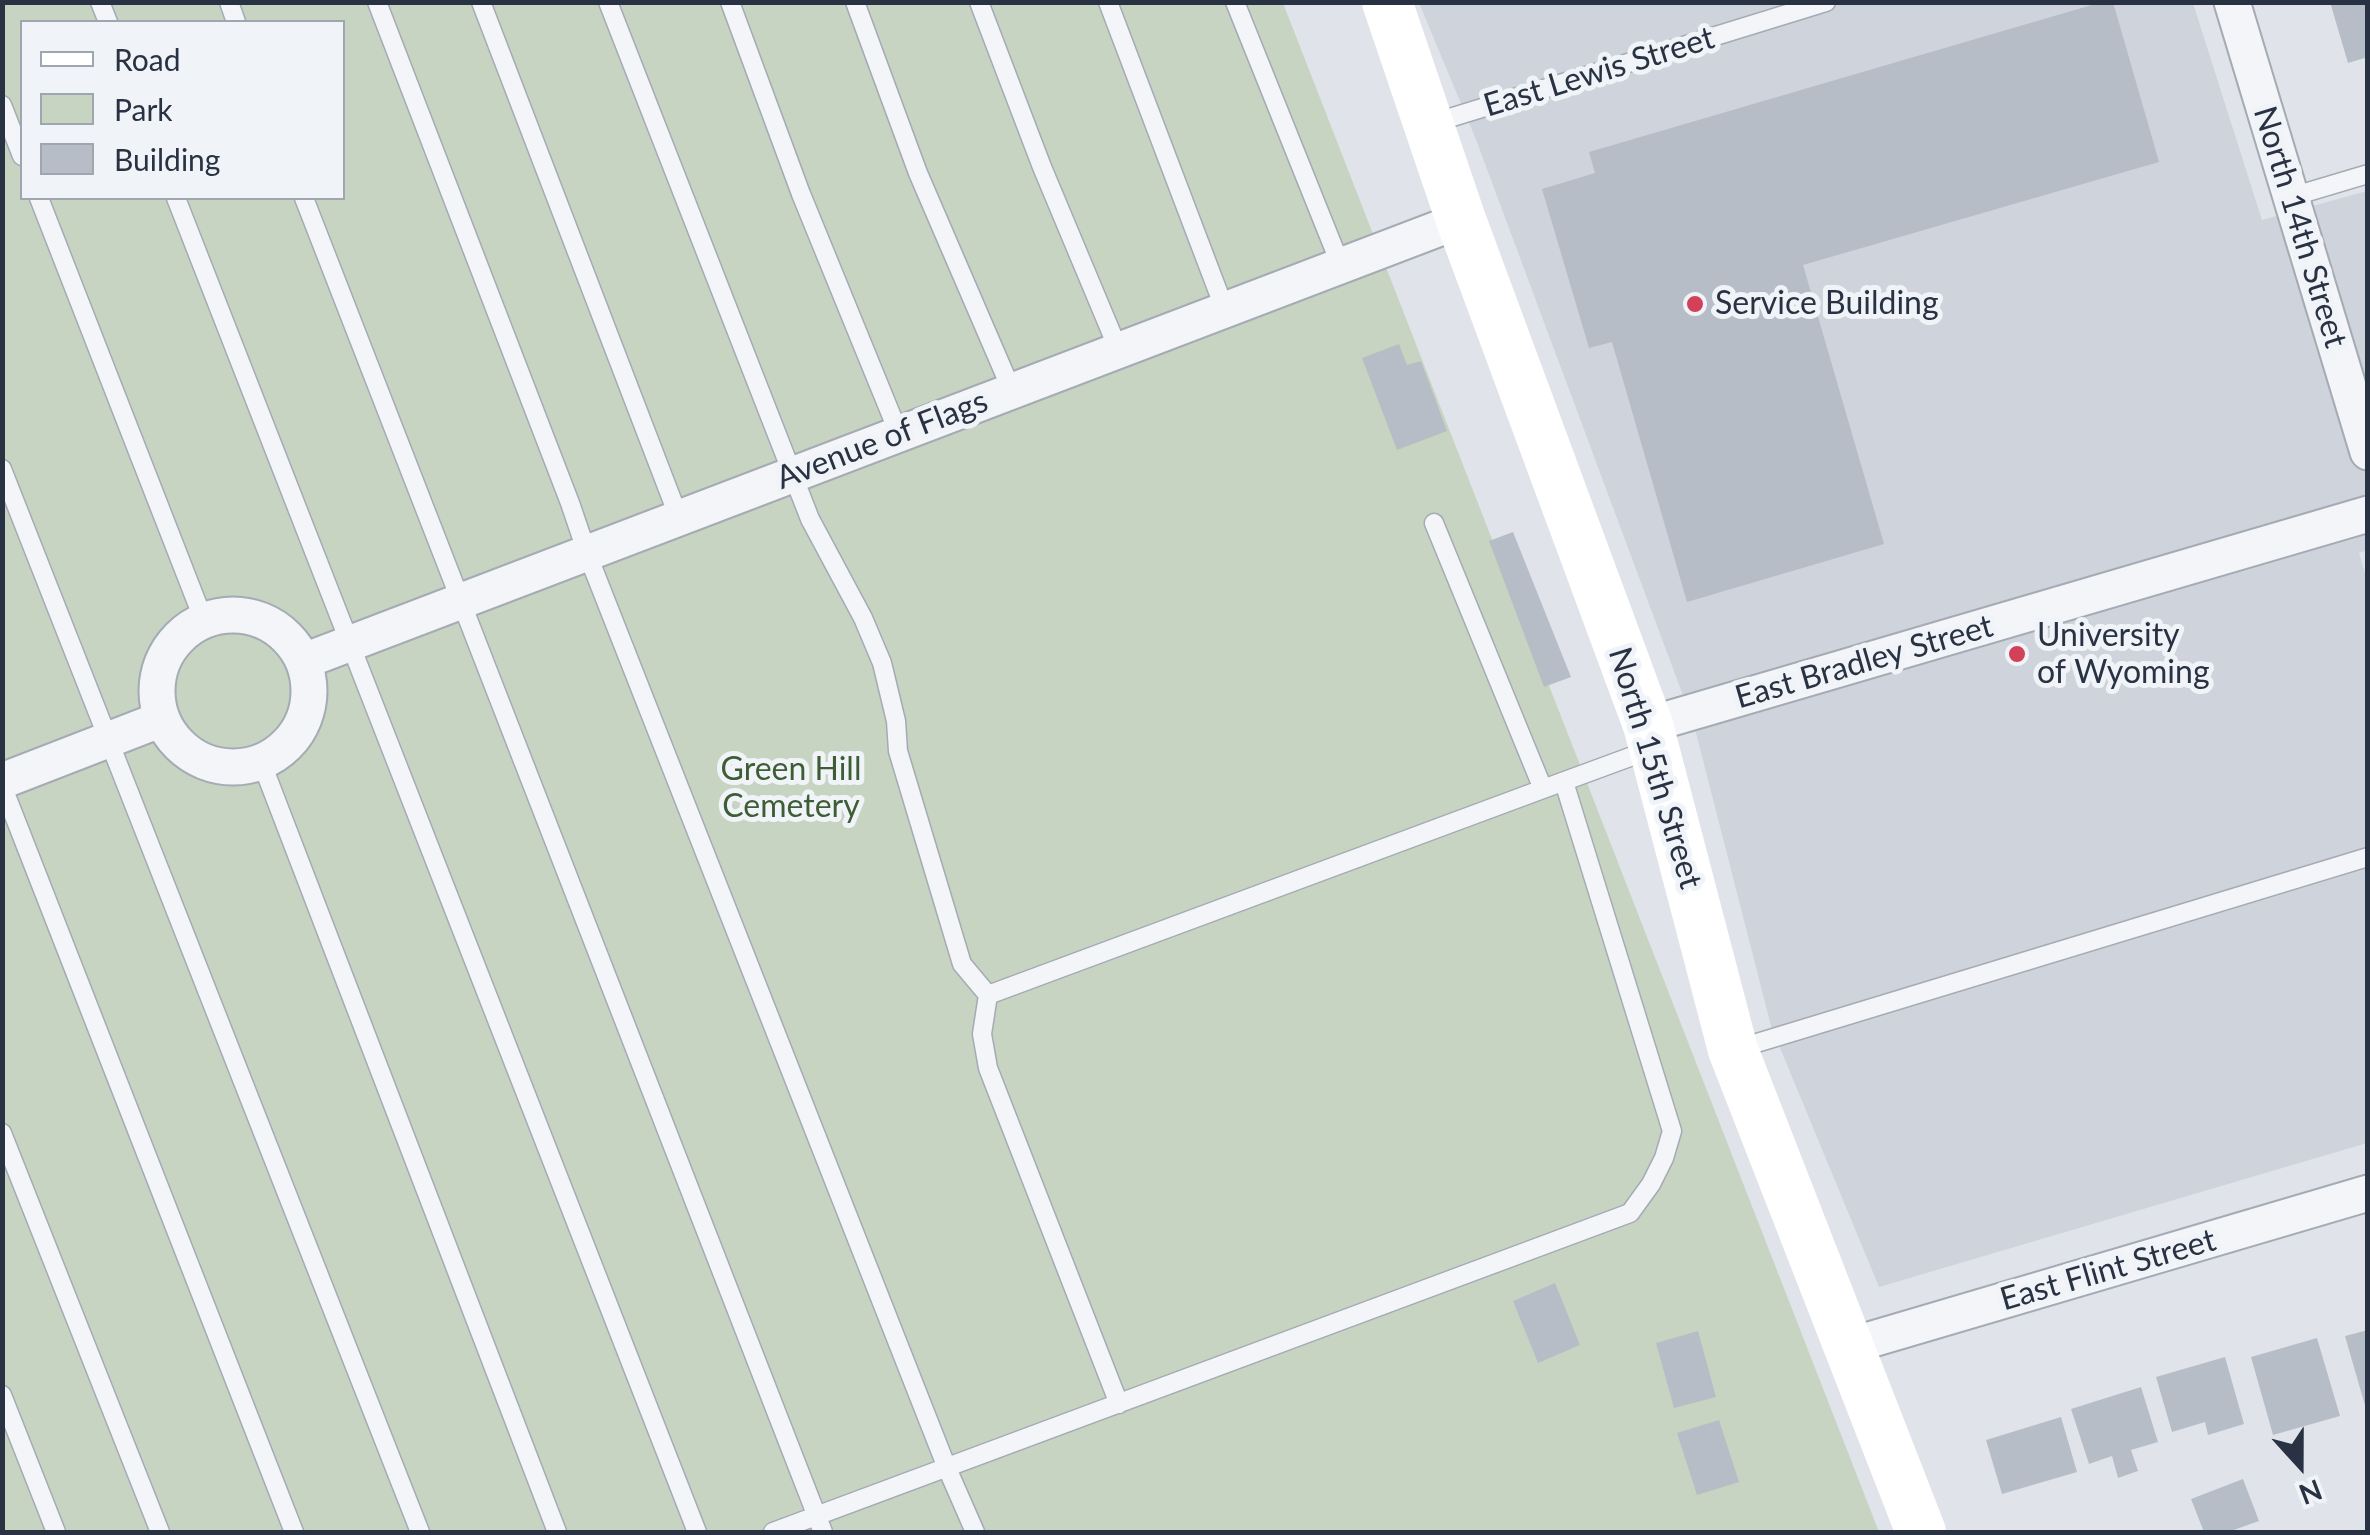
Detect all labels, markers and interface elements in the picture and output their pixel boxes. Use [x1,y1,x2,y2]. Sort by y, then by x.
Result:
street label: East Lewis Street [1479,19,1719,125]
legend [20,20,345,200]
text: Road [114,41,181,77]
text: Park [114,91,173,127]
street label: North 14th Street [2245,102,2355,352]
text: Building [114,141,220,177]
place label: Service Building [1715,285,1939,323]
marker: Service Building [1684,293,1706,315]
street label: Avenue of Flags [771,382,993,498]
street label: East Bradley Street [1731,607,1997,717]
place label: University of Wyoming [2037,617,2210,692]
street label: North 15th Street [1600,643,1710,893]
marker: University of Wyoming [2006,643,2028,665]
park label: Green Hill Cemetery [721,751,861,826]
street label: East Flint Street [1996,1221,2220,1319]
north arrow [2250,1415,2350,1515]
text: N [2295,1473,2327,1513]

